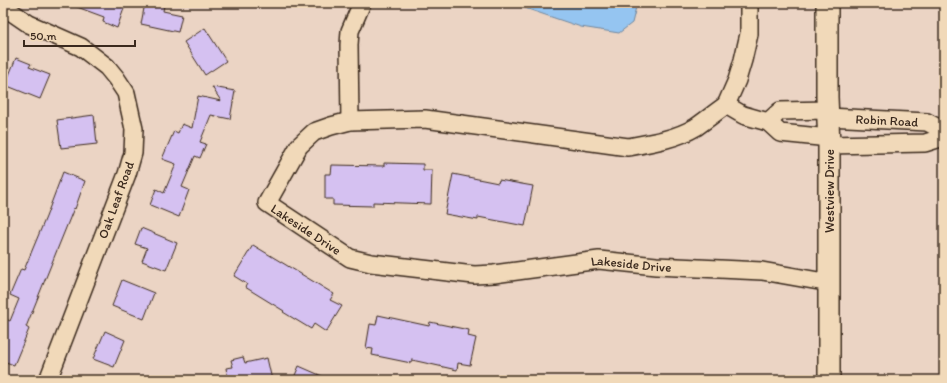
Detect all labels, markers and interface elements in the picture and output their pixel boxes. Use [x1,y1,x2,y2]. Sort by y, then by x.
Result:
scale bar [24,22,135,48]
text: 50 m [30,29,56,43]
street label: Robin Road [855,111,919,129]
street label: Westview Drive [822,149,837,233]
street label: Oak Leaf Road [95,159,137,241]
street label: Lakeside Drive [268,200,344,258]
street label: Lakeside Drive [590,252,672,274]

